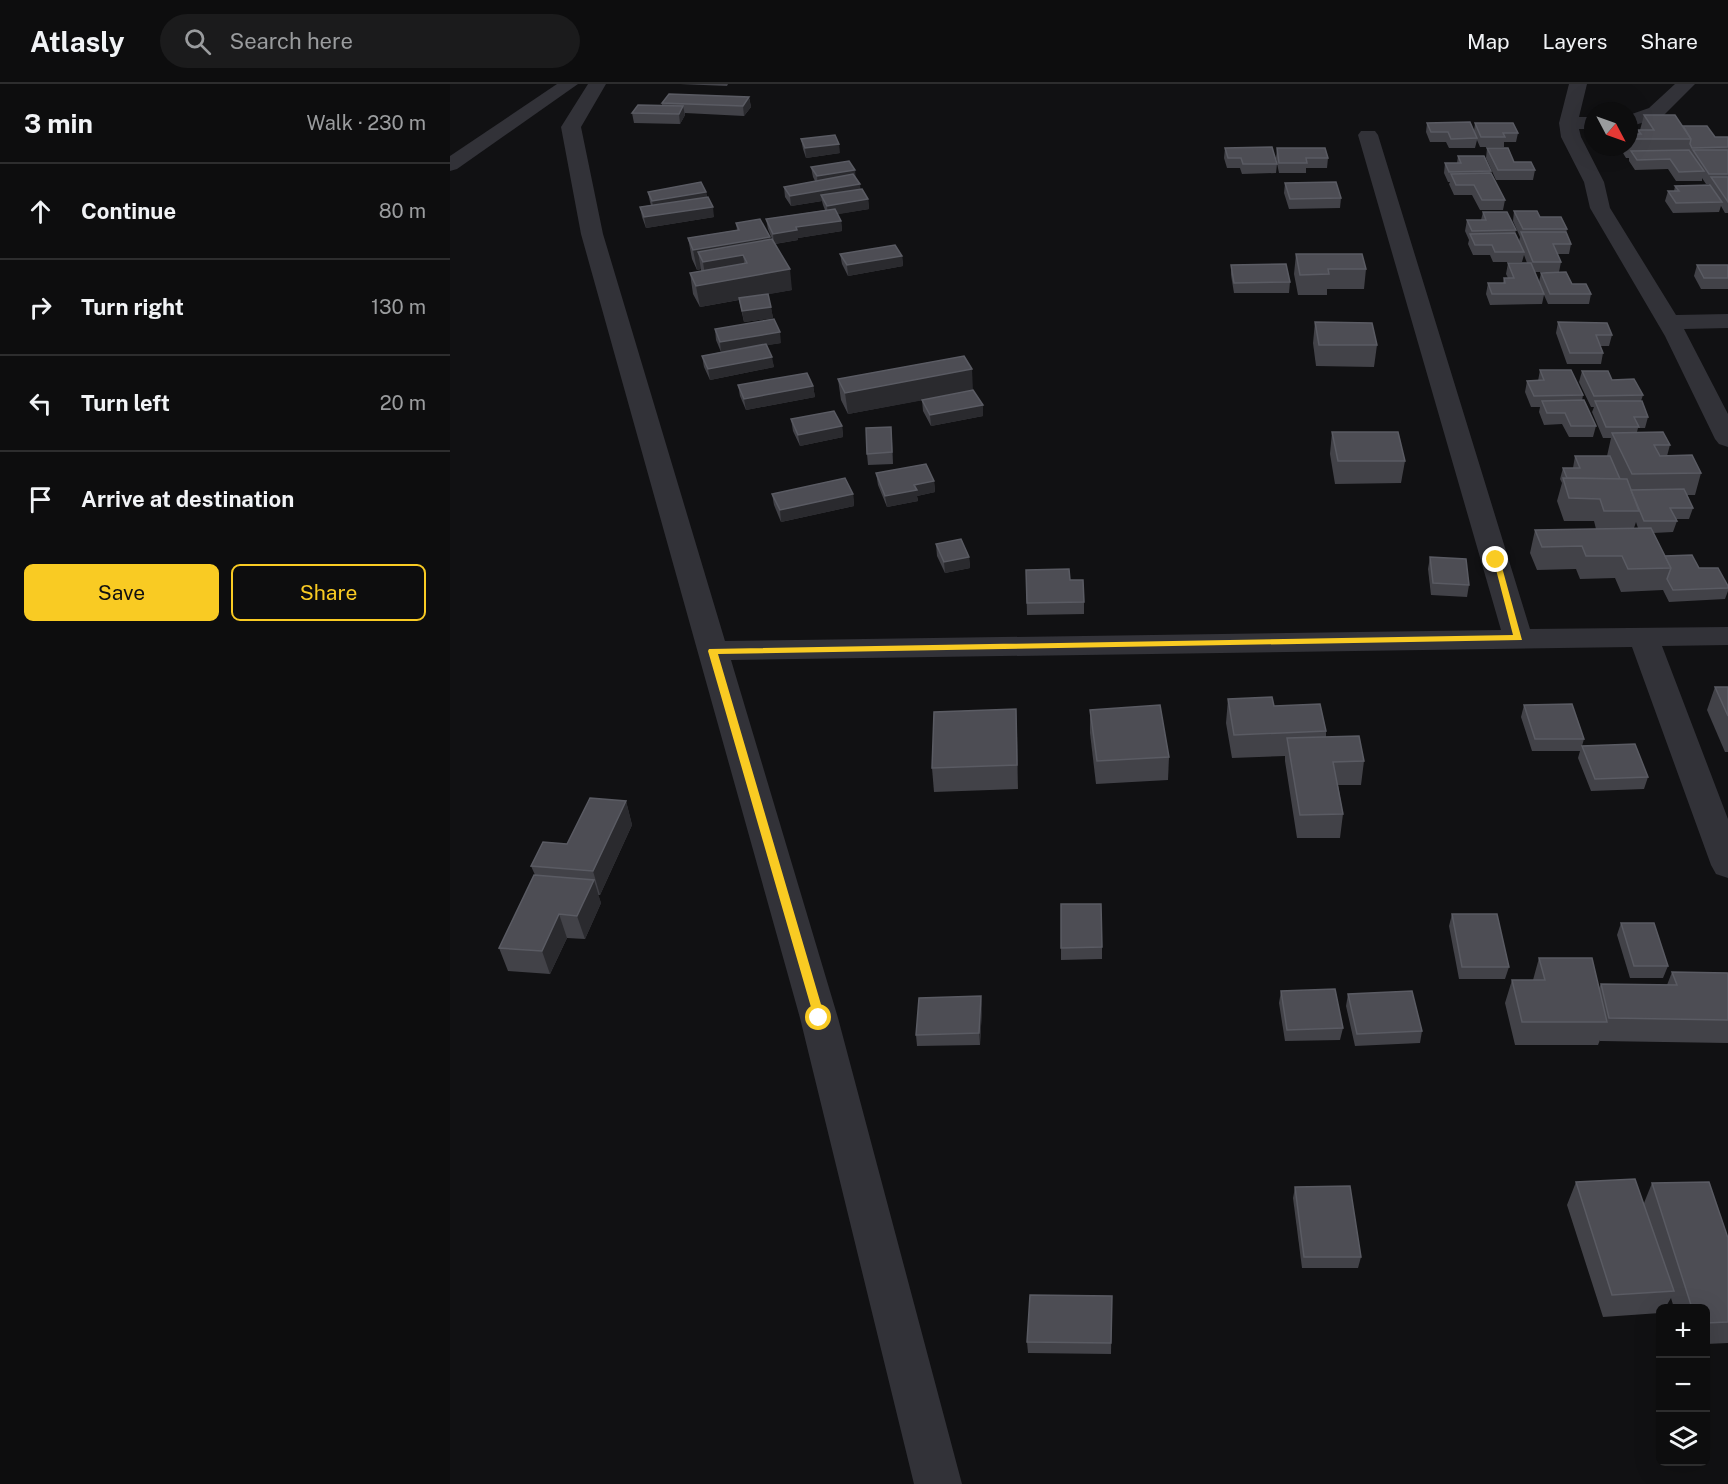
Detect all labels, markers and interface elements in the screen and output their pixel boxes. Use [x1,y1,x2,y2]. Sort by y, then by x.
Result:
search box [160,14,580,68]
text: Atlasly [30,25,124,58]
icon: search [181,25,214,58]
text: Search here [229,28,353,54]
text: Map [1467,29,1510,54]
text: Layers [1543,29,1607,54]
text: Share [1640,29,1698,54]
north arrow [1584,102,1638,156]
text: 3 min [24,108,93,139]
text: Walk · 230 m [307,111,426,135]
icon: ahead [24,195,57,228]
text: Continue [81,198,176,224]
text: 80 m [379,199,426,223]
icon: right [24,291,57,324]
text: Turn right [81,294,184,320]
text: 130 m [371,295,426,319]
icon: left [24,387,57,420]
text: Turn left [81,390,170,416]
text: 20 m [380,391,426,415]
icon: arrive [24,483,57,516]
text: Arrive at destination [81,486,294,512]
route end [1482,546,1508,572]
button: Save [24,564,219,621]
button: Share [231,564,426,621]
route start [805,1004,831,1030]
map controls [1656,1304,1710,1466]
button: + [1656,1304,1710,1358]
button: − [1656,1358,1710,1412]
button: layers [1656,1412,1710,1466]

